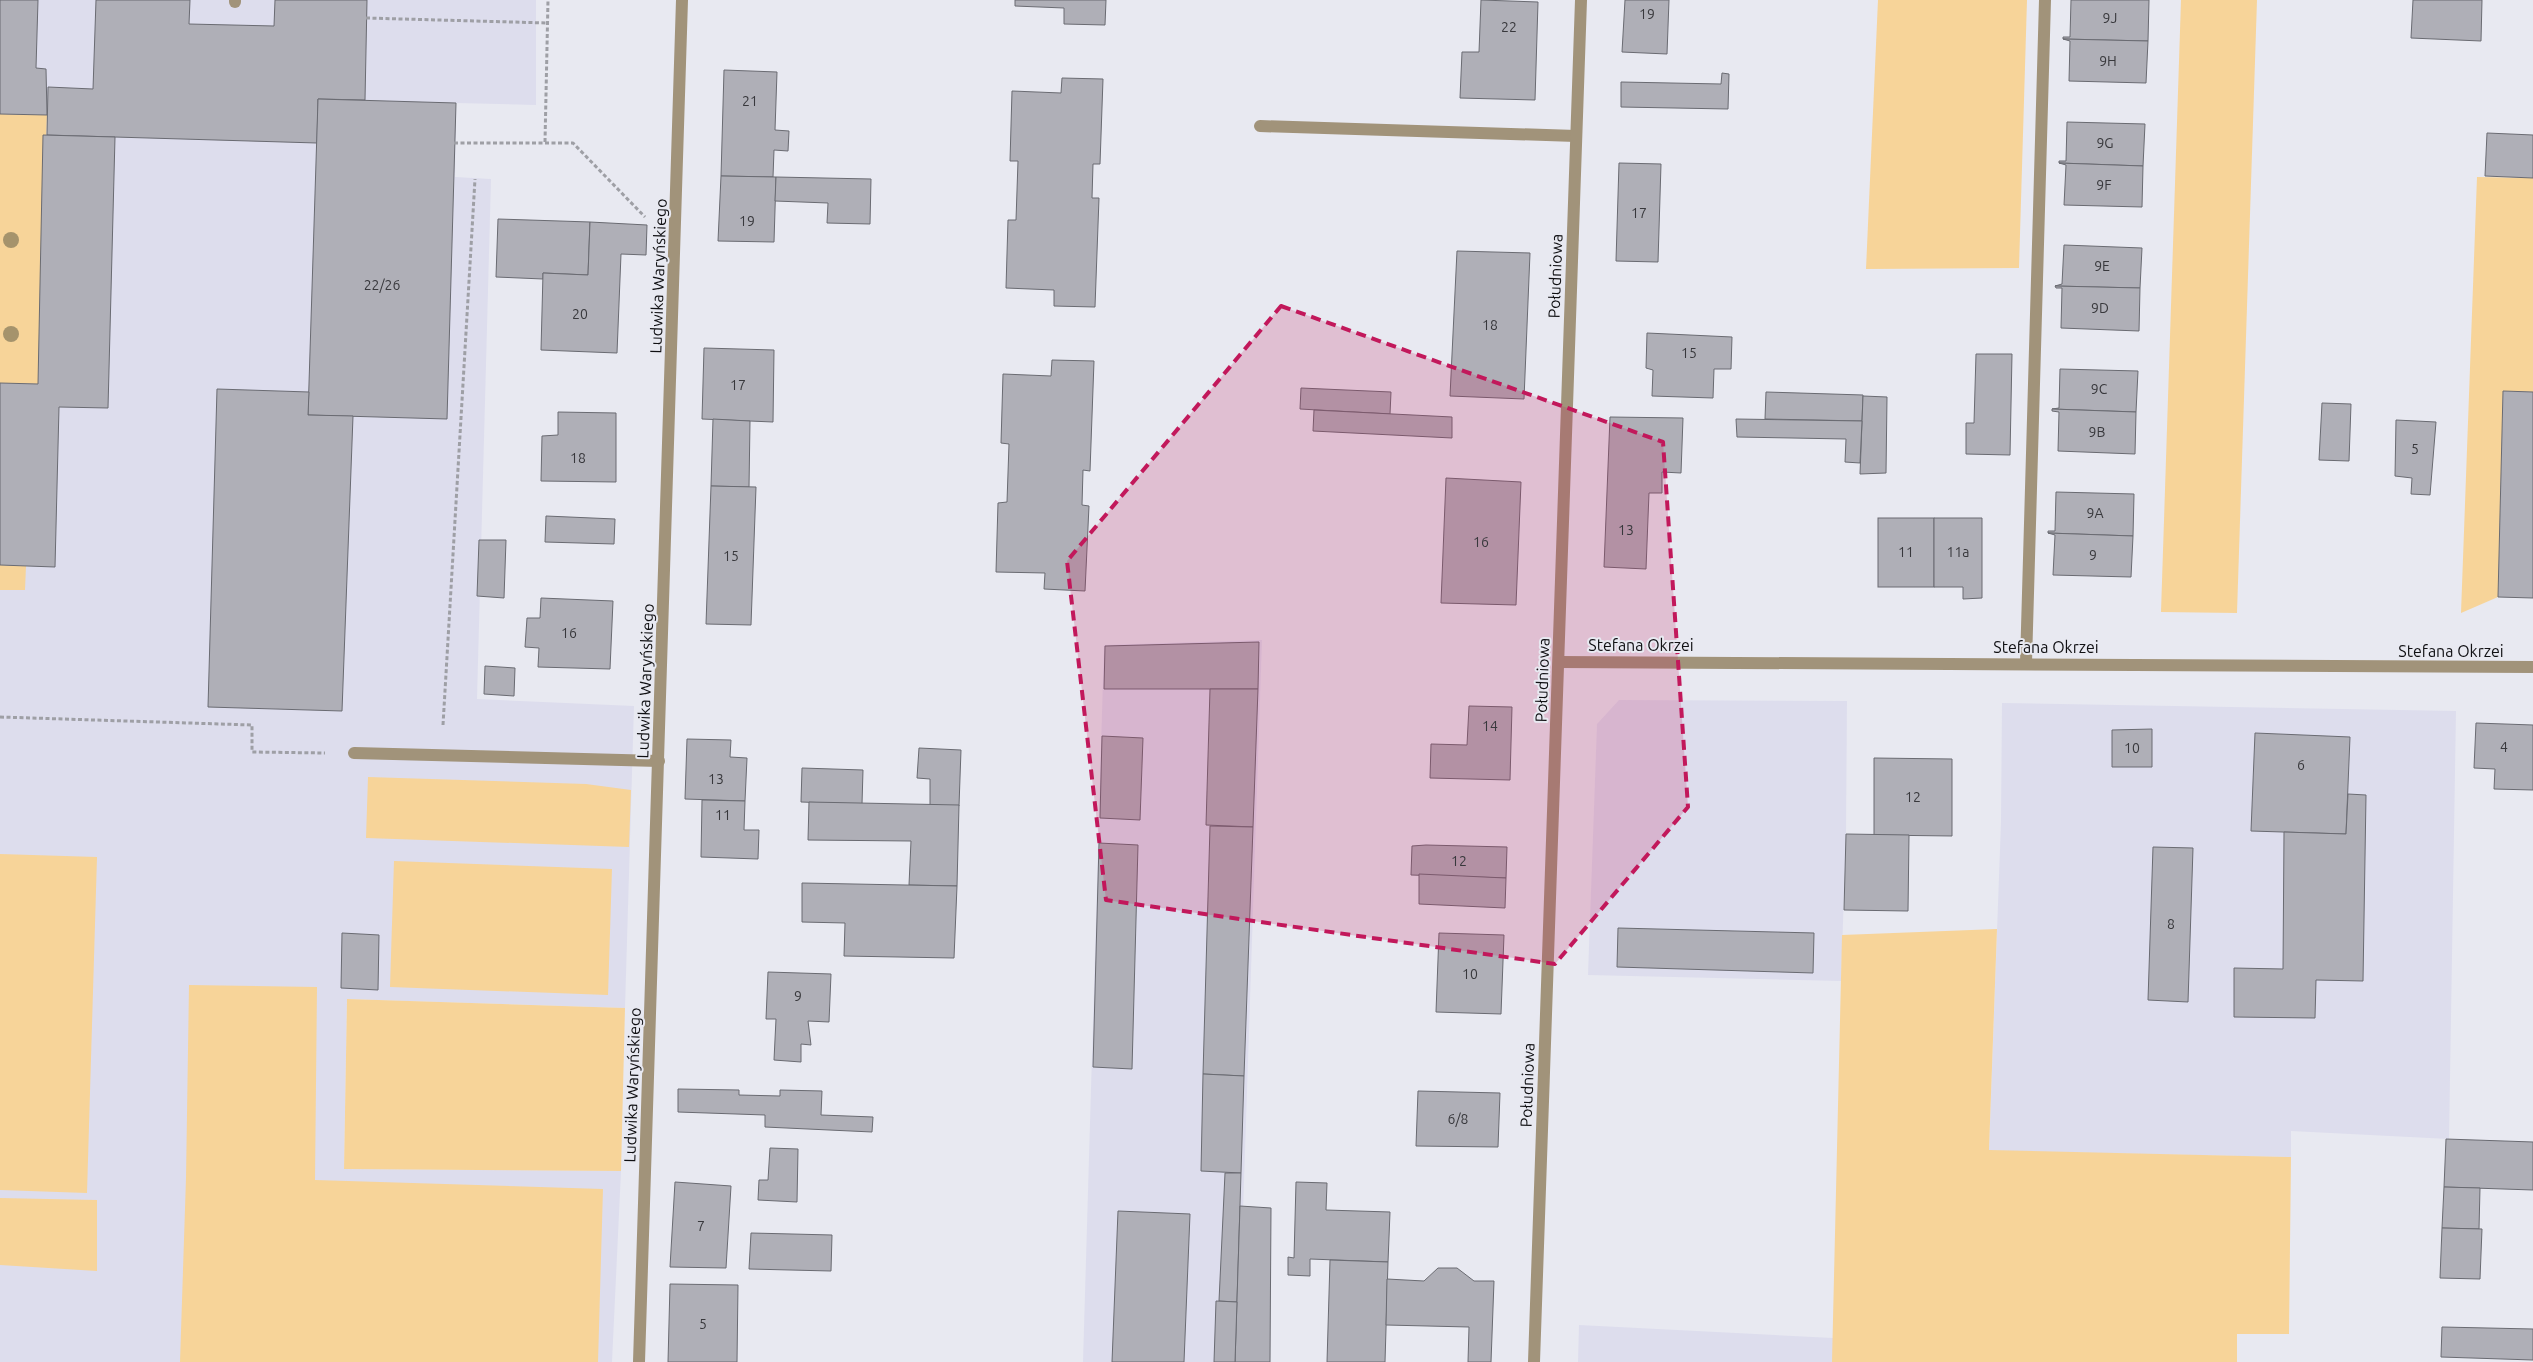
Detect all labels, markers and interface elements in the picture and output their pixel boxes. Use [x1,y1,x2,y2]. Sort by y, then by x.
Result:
house number: 19 [1639,6,1655,22]
house number: 9J [2103,10,2117,26]
house number: 22 [1501,19,1517,35]
house number: 9H [2099,53,2117,69]
house number: 21 [742,93,758,109]
house number: 9G [2096,135,2114,151]
house number: 9F [2096,177,2112,193]
street label: Ludwika Waryńskiego [646,198,670,354]
house number: 17 [1631,205,1647,221]
house number: 19 [739,213,755,229]
street label: Południowa [1545,233,1565,319]
house number: 9E [2094,258,2110,274]
house number: 22/26 [364,277,400,293]
house number: 9D [2091,300,2109,316]
house number: 20 [572,306,588,322]
house number: 18 [1482,317,1498,333]
house number: 15 [1681,345,1697,361]
house number: 17 [730,377,746,393]
house number: 9C [2091,381,2108,397]
house number: 9B [2089,424,2105,440]
house number: 5 [2411,441,2419,457]
house number: 18 [570,450,586,466]
house number: 9A [2087,505,2104,521]
house number: 13 [1618,522,1634,538]
house number: 16 [1473,534,1489,550]
house number: 11 [1898,544,1914,560]
house number: 11a [1947,544,1970,560]
house number: 9 [2089,547,2097,563]
house number: 15 [723,548,739,564]
street label: Ludwika Waryńskiego [633,603,657,759]
house number: 16 [561,625,577,641]
street label: Stefana Okrzei [1588,636,1694,654]
street label: Południowa [1532,637,1552,723]
street label: Stefana Okrzei [1993,638,2099,656]
street label: Stefana Okrzei [2398,642,2504,660]
house number: 14 [1482,718,1498,734]
house number: 4 [2500,739,2508,755]
house number: 10 [2124,740,2140,756]
house number: 6 [2297,757,2305,773]
house number: 13 [708,771,724,787]
house number: 12 [1905,789,1921,805]
house number: 11 [715,807,731,823]
house number: 12 [1451,853,1467,869]
house number: 8 [2167,916,2175,932]
house number: 10 [1462,966,1478,982]
house number: 9 [794,988,802,1004]
street label: Ludwika Waryńskiego [620,1007,644,1163]
street label: Południowa [1517,1042,1537,1128]
house number: 6/8 [1448,1111,1469,1127]
house number: 7 [697,1218,705,1234]
house number: 5 [699,1316,707,1332]

